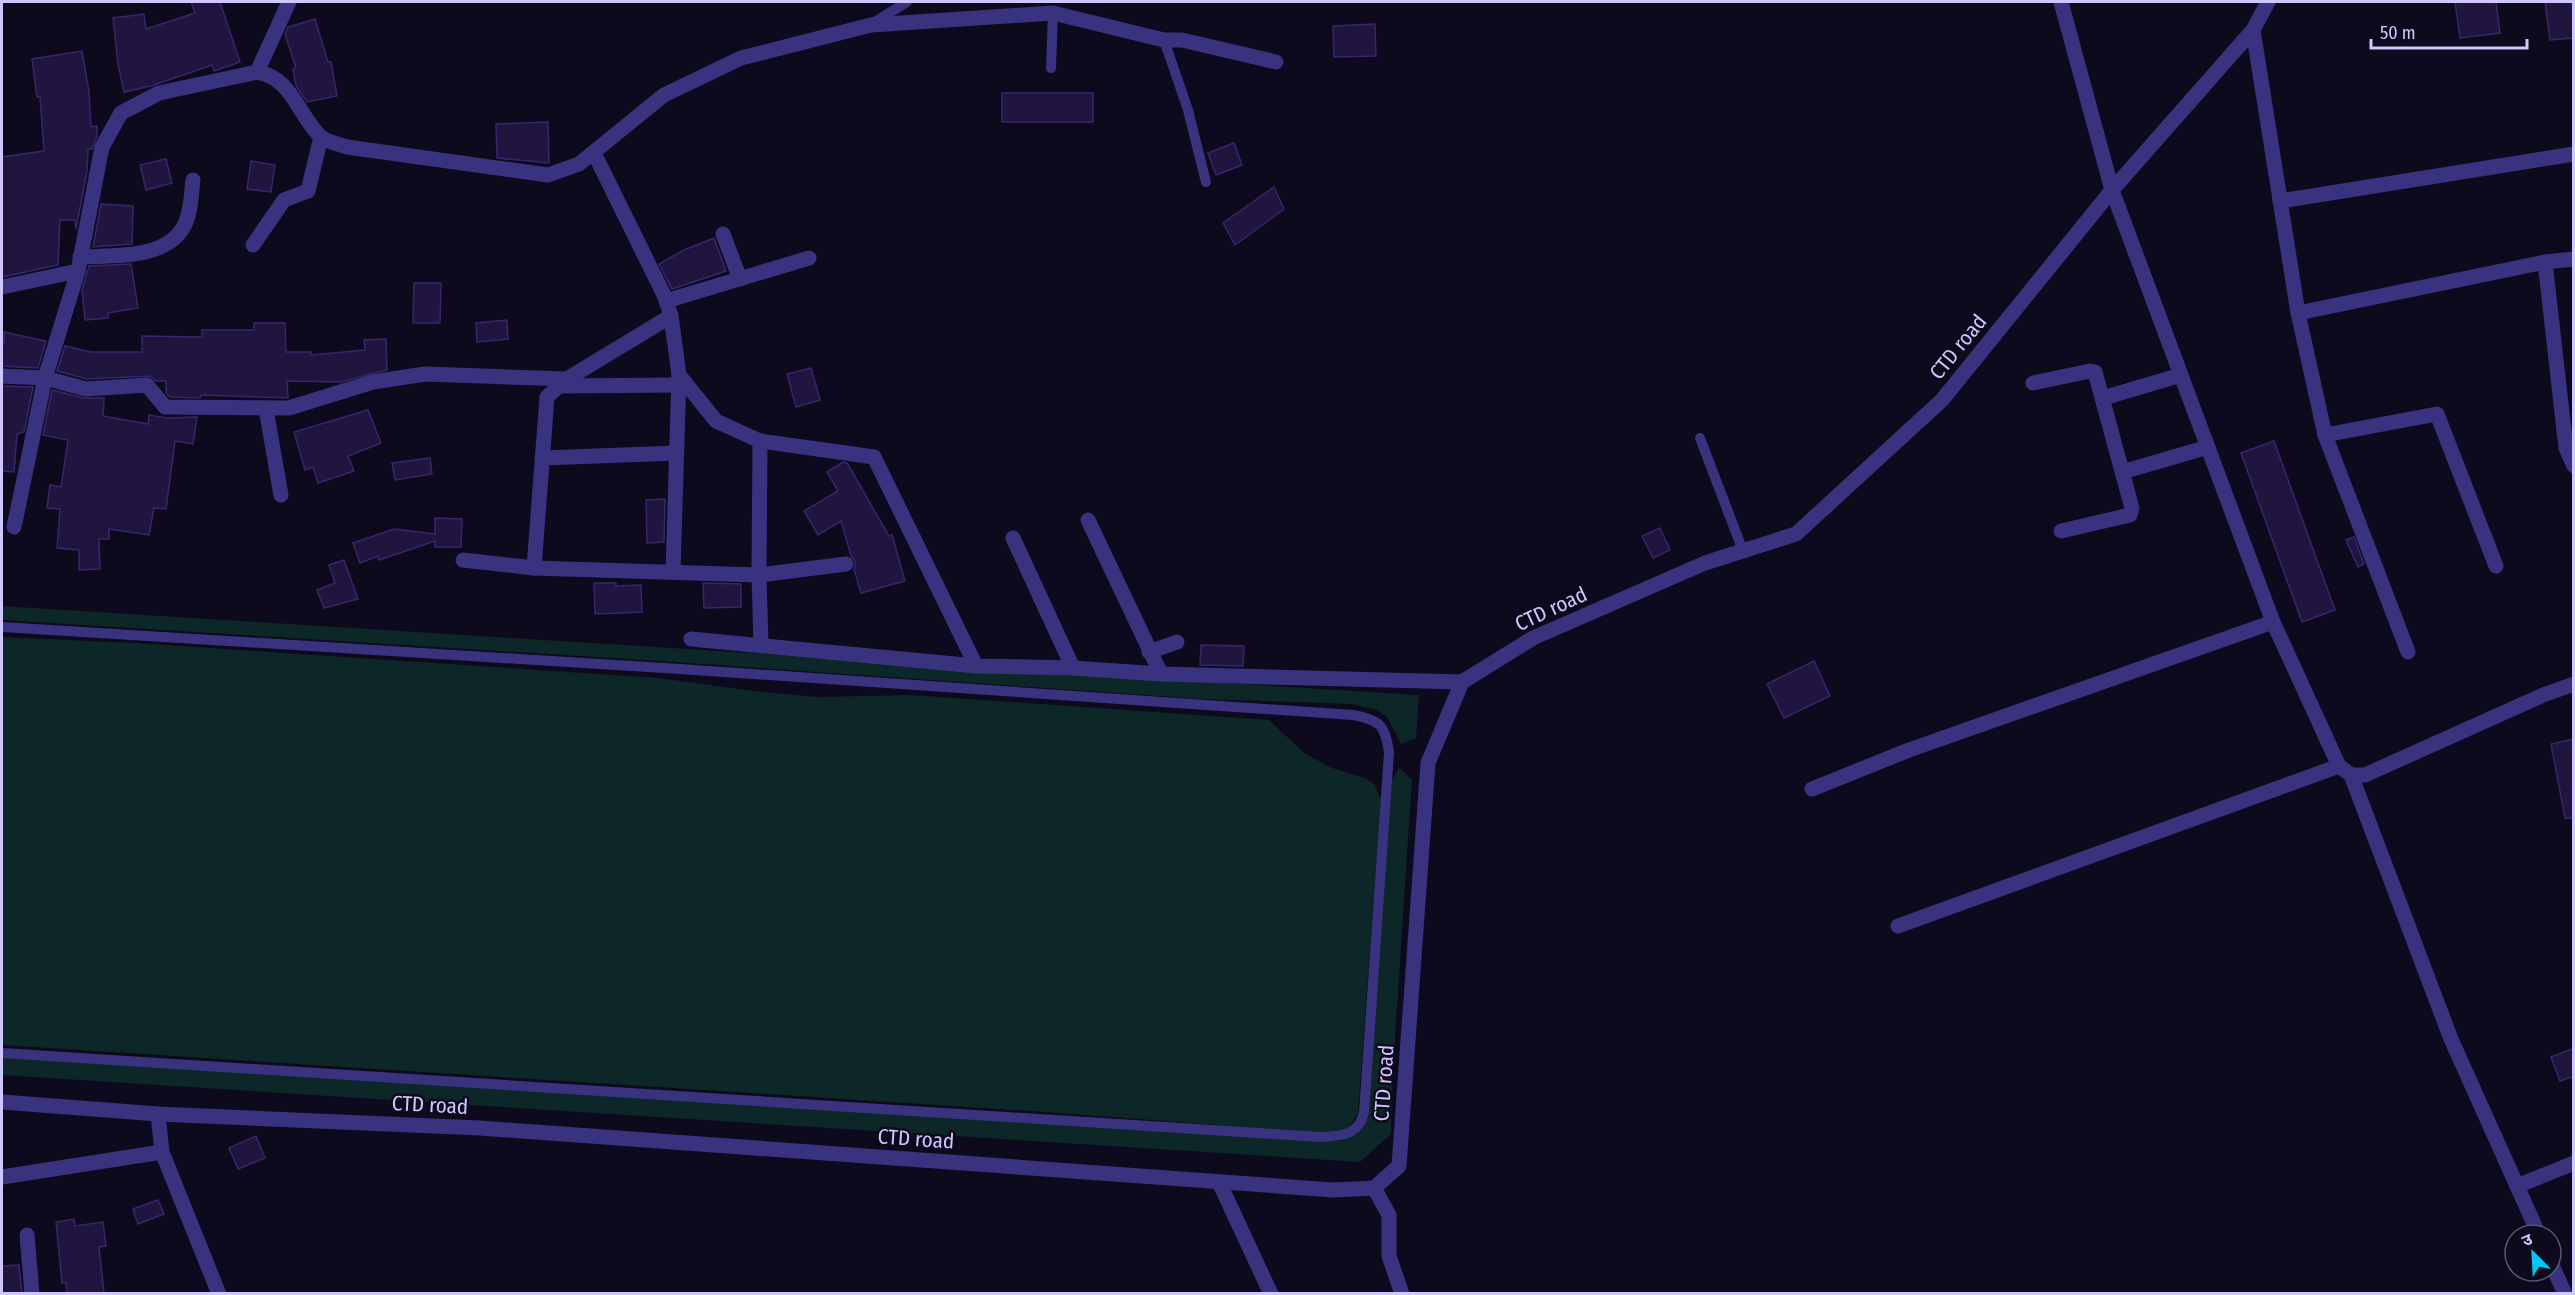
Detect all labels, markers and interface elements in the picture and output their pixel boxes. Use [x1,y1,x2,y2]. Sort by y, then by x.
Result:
scale bar [2371,12,2527,50]
text: 50 m [2380,22,2416,44]
street label: CTD road [1924,309,1992,385]
street label: CTD road [1511,581,1591,637]
street label: CTD road [1368,1044,1400,1122]
street label: CTD road [391,1090,469,1120]
street label: CTD road [877,1123,955,1155]
north arrow [2503,1223,2563,1283]
text: उ [2519,1229,2536,1250]

